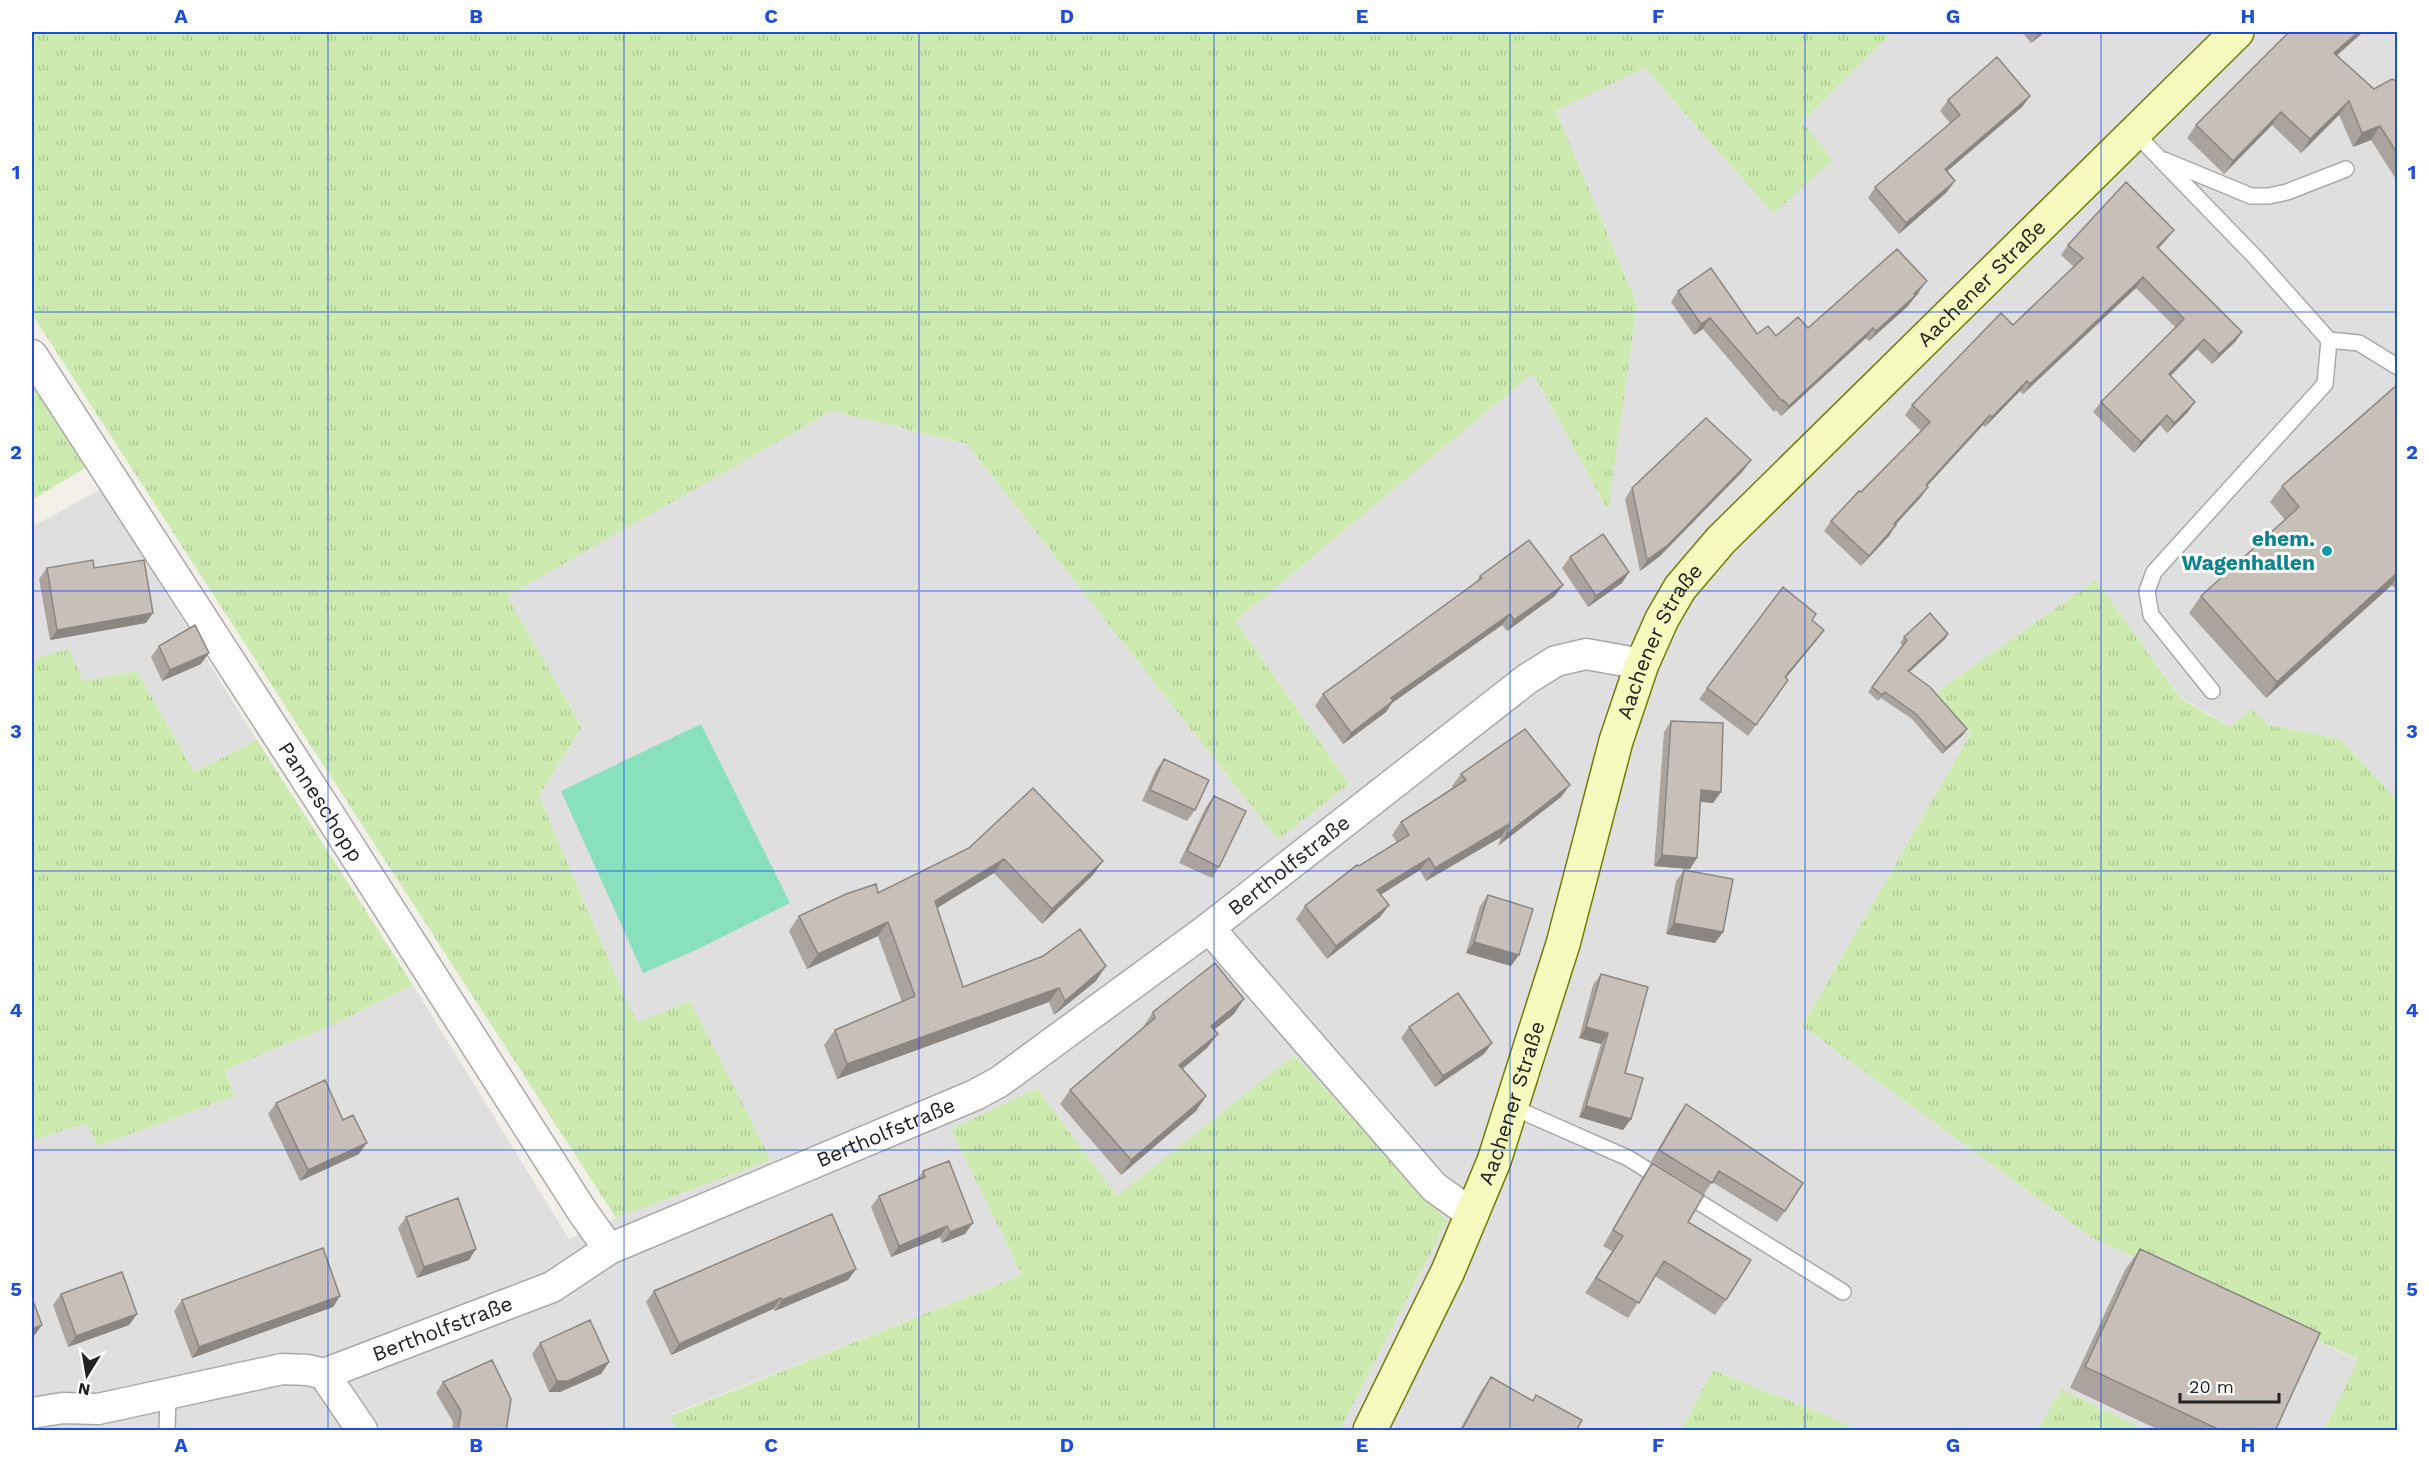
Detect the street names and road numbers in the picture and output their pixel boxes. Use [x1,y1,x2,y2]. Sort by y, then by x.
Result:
street label: Aachener Straße [1912,214,2051,352]
street label: Aachener Straße [1611,558,1707,722]
street label: Panneschopp [273,737,369,866]
street label: Bertholfstraße [1223,810,1355,921]
street label: Aachener Straße [1473,1018,1550,1188]
street label: Bertholfstraße [812,1092,959,1172]
street label: Bertholfstraße [369,1290,516,1366]

